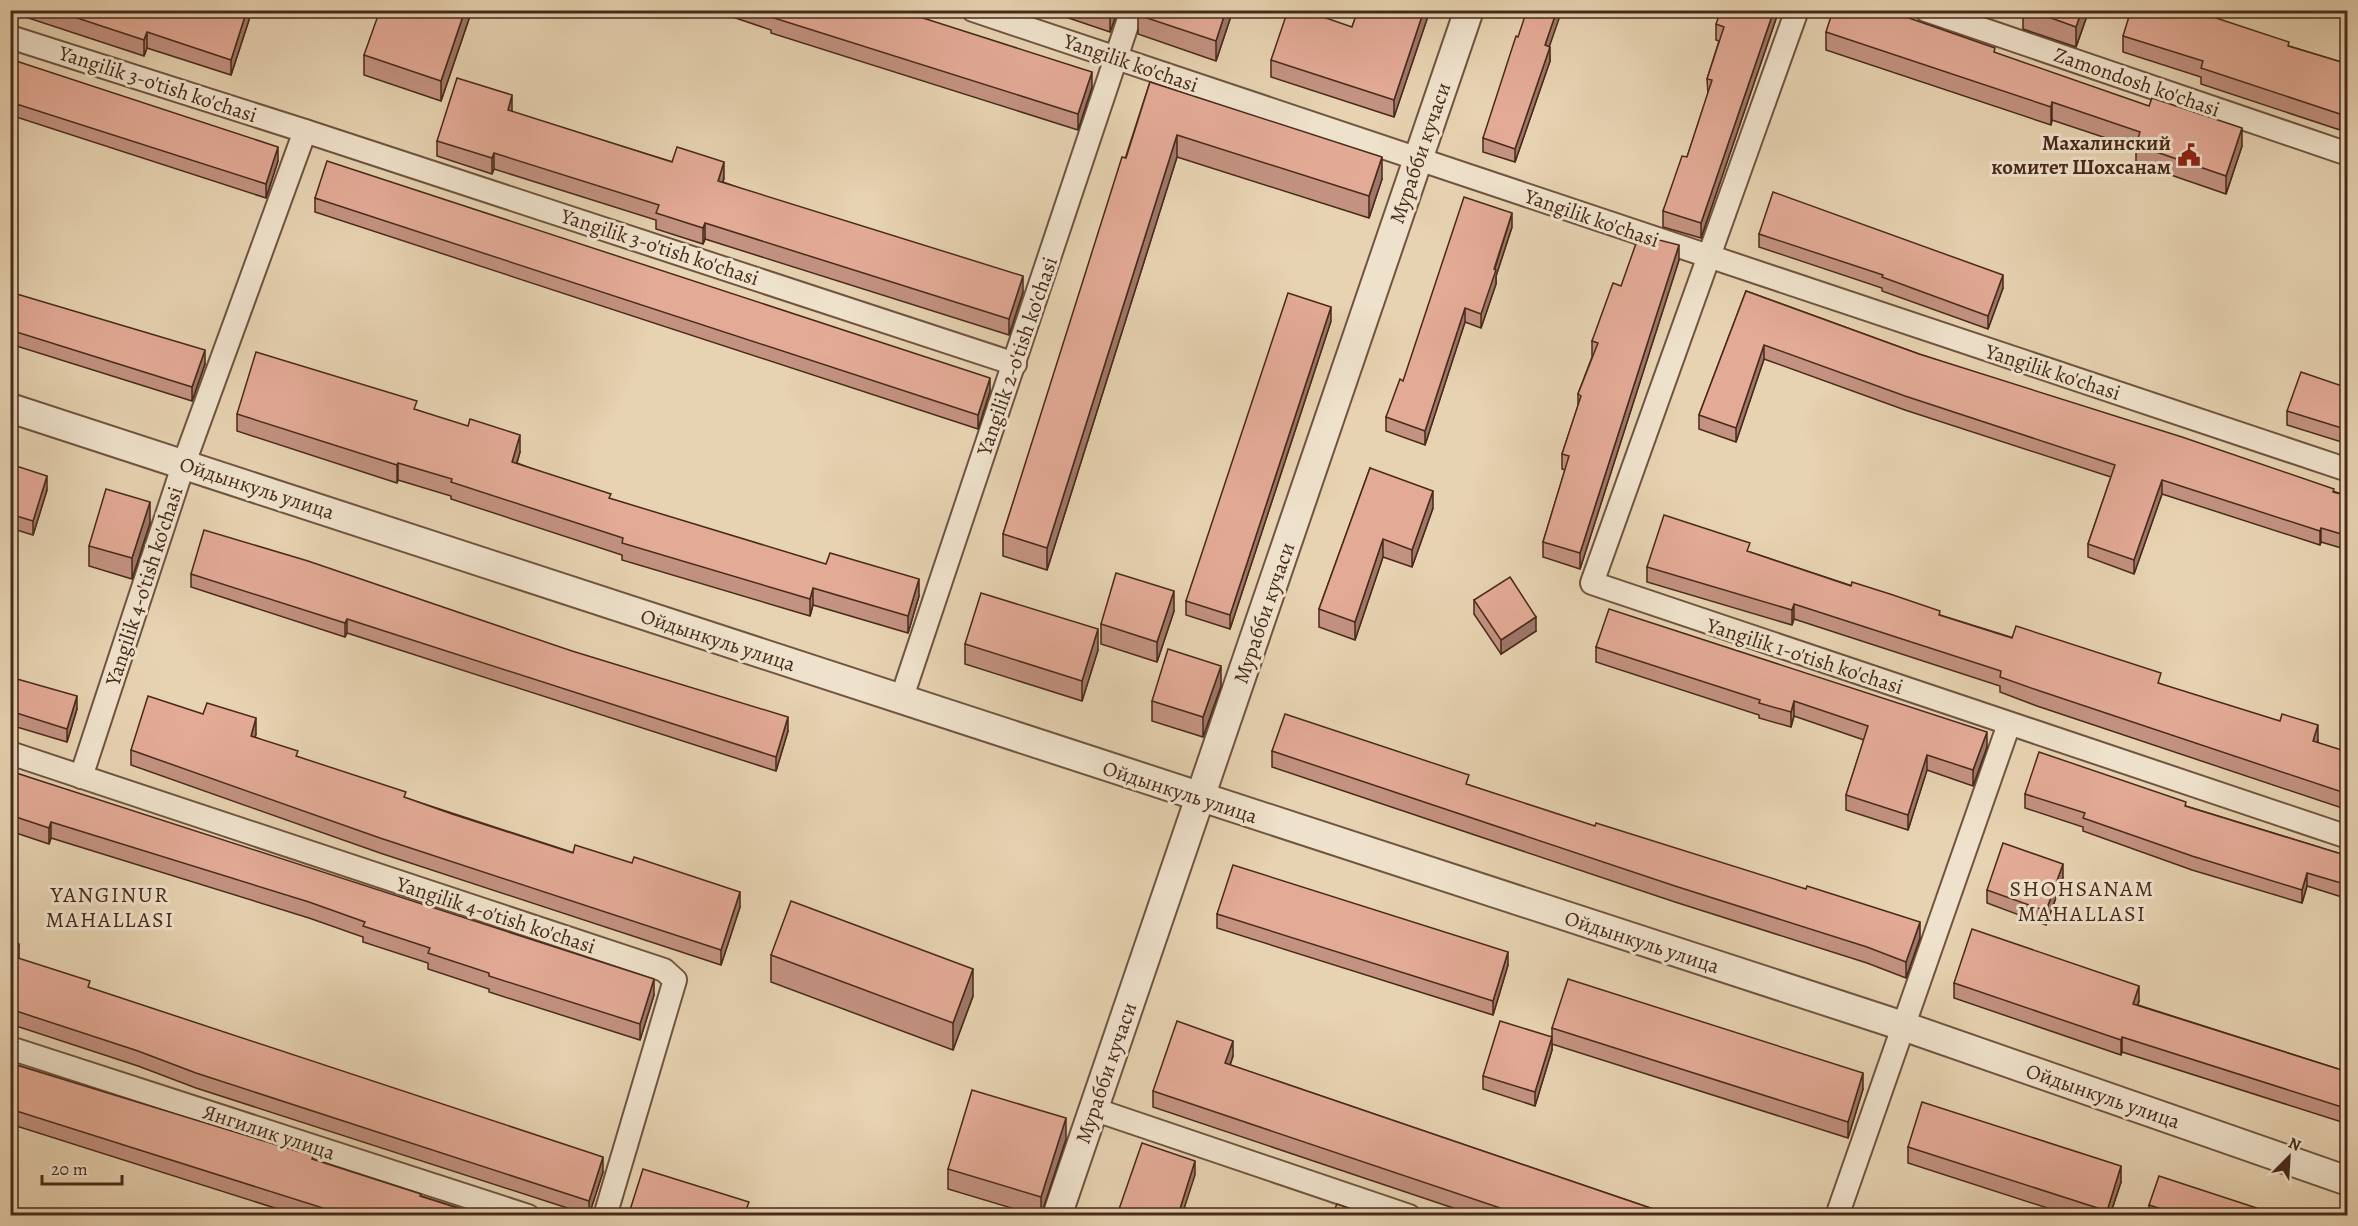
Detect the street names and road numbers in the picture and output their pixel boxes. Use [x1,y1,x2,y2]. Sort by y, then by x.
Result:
street label: Yangilik ko'chasi [1059,27,1202,99]
street label: Yangilik 3-o'tish ko'chasi [54,38,261,129]
street label: Zamondosh ko'chasi [2050,40,2224,124]
street label: Мурабби кучаси [1383,79,1457,227]
street label: Yangilik ko'chasi [1520,182,1663,254]
street label: Yangilik 3-o'tish ko'chasi [556,201,763,292]
street label: Yangilik 2-o'tish ko'chasi [970,253,1064,460]
street label: Yangilik ko'chasi [1981,337,2124,407]
street label: Ойдынкуль улица [176,450,338,526]
street label: Yangilik 4-o'tish ko'chasi [98,483,189,690]
street label: Мурабби кучаси [1227,539,1301,687]
street label: Ойдынкуль улица [637,602,799,678]
street label: Yangilik 1-o'tish ko'chasi [1702,611,1907,701]
street label: Ойдынкуль улица [1099,754,1261,830]
street label: Yangilik 4-o'tish ko'chasi [392,869,599,960]
street label: Ойдынкуль улица [1561,904,1723,980]
street label: Мурабби кучаси [1069,999,1143,1147]
street label: Ойдынкуль улица [2022,1057,2184,1136]
street label: Янгилик улица [199,1097,339,1167]

